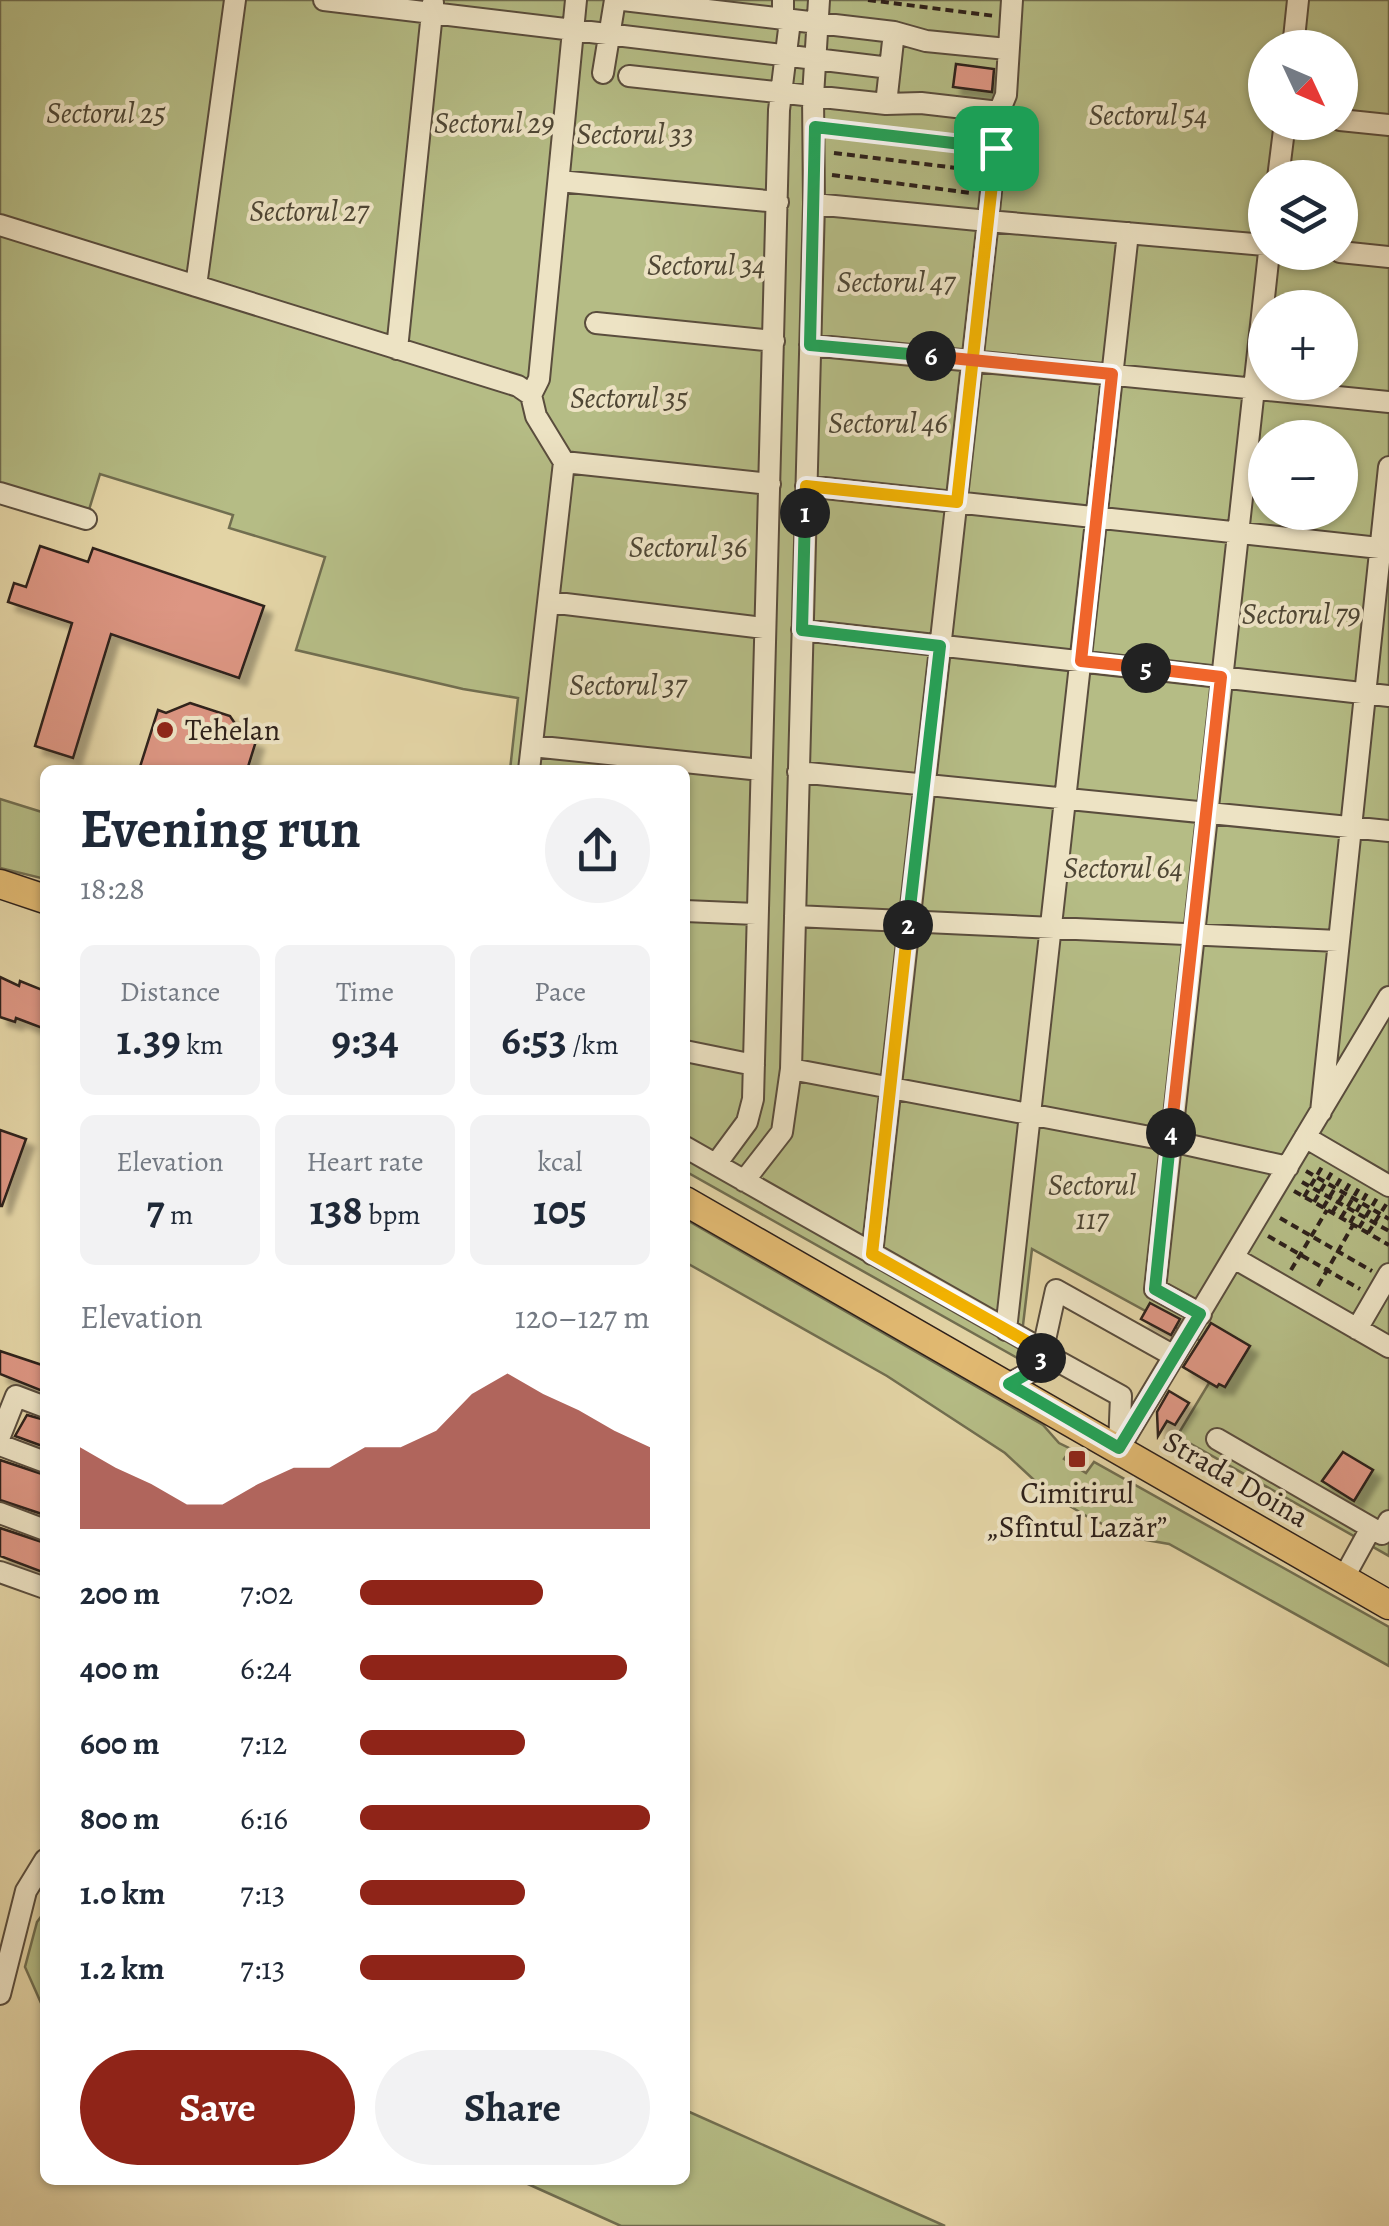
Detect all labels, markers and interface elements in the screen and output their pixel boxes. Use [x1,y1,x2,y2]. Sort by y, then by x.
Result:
north arrow [1248,30,1358,140]
map controls [1248,30,1358,530]
park label: Sectorul 25 [46,93,167,133]
park label: Sectorul 54 [1088,95,1208,135]
park label: Sectorul 29 [434,103,554,143]
pin [954,106,1039,191]
park label: Sectorul 33 [576,114,694,154]
icon: arrive [969,121,1024,176]
button: layers [1248,160,1358,270]
park label: Sectorul 27 [249,191,370,231]
park label: Sectorul 34 [647,245,765,285]
park label: Sectorul 47 [837,262,956,302]
button: + [1248,290,1358,400]
pin: 6 [906,331,956,381]
text: 6 [924,337,938,375]
park label: Sectorul 35 [570,378,689,418]
park label: Sectorul 46 [828,403,948,443]
button: − [1248,420,1358,530]
pin: 1 [780,488,830,538]
text: 1 [800,494,810,532]
park label: Sectorul 36 [629,527,747,567]
park label: Sectorul 79 [1242,594,1360,634]
pin: 5 [1121,643,1171,693]
text: 5 [1140,649,1152,687]
park label: Sectorul 37 [569,665,688,705]
place label: Tehelan [185,710,280,750]
marker: Tehelan [154,719,176,741]
text: Evening run [80,791,361,866]
button: share [545,798,650,903]
park label: Sectorul 64 [1063,848,1183,888]
text: 18:28 [80,866,145,910]
pin: 2 [883,900,933,950]
text: 2 [901,906,915,944]
text: Distance [120,973,220,1011]
text: Time [336,973,394,1011]
text: Pace [534,973,586,1011]
text: 1.39 [117,1011,181,1068]
text: 9:34 [331,1011,399,1068]
text: 6:53 [501,1011,567,1068]
text: km [181,1026,223,1064]
text: /km [567,1026,619,1064]
pin: 4 [1146,1108,1196,1158]
text: 4 [1164,1114,1178,1152]
text: Elevation [116,1143,224,1181]
text: Heart rate [307,1143,423,1181]
text: kcal [538,1143,582,1181]
park label: Sectorul 117 [1048,1165,1137,1239]
text: 7 [147,1181,165,1238]
text: 138 [309,1181,363,1238]
text: 105 [533,1181,587,1238]
text: m [165,1196,193,1234]
text: bpm [363,1196,421,1234]
text: Elevation [80,1295,203,1339]
text: 120–127 m [515,1295,650,1339]
pin: 3 [1016,1333,1066,1383]
text: 3 [1035,1339,1047,1377]
street label: Strada Doina [1156,1421,1316,1537]
marker: Cimitirul „Sfîntul Lazăr” [1066,1448,1088,1470]
place label: Cimitirul „Sfîntul Lazăr” [987,1473,1167,1547]
text: 200 m [80,1571,160,1615]
text: 7:02 [240,1571,293,1615]
text: 400 m [80,1646,160,1690]
text: 6:24 [240,1646,292,1690]
text: 600 m [80,1721,160,1765]
text: 7:12 [240,1721,287,1765]
text: 800 m [80,1796,160,1840]
text: 6:16 [240,1796,288,1840]
text: 1.0 km [80,1871,165,1915]
text: 7:13 [240,1871,285,1915]
text: 1.2 km [80,1946,165,1990]
text: 7:13 [240,1946,285,1990]
button: Save [80,2050,355,2165]
button: Share [375,2050,650,2165]

